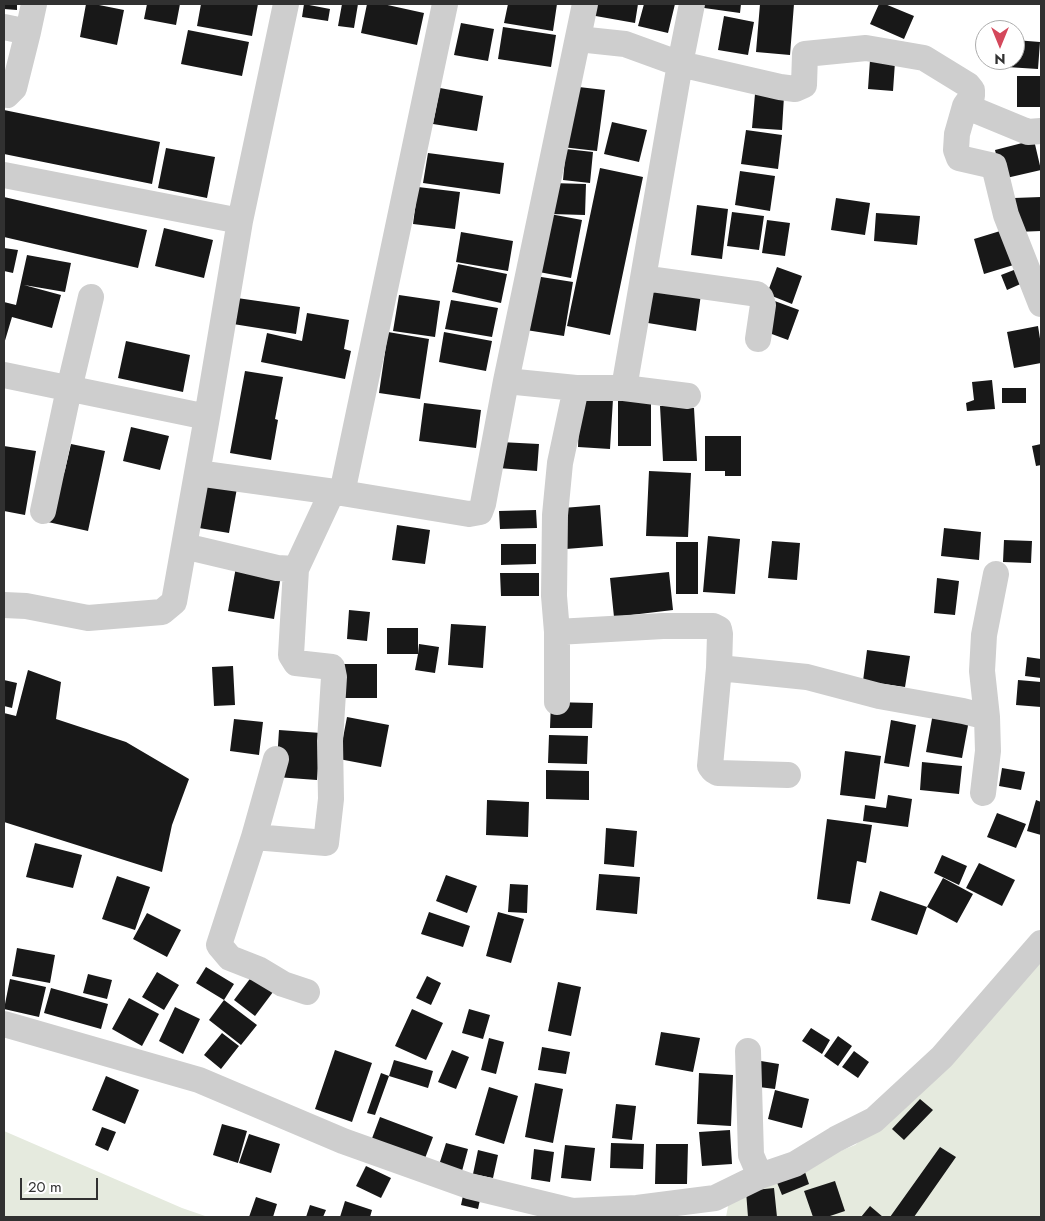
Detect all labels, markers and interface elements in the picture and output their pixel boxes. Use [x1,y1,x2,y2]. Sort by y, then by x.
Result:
north arrow [975,20,1025,70]
text: N [994,49,1006,69]
scale bar [22,1168,100,1200]
text: 20 m [28,1176,62,1198]

